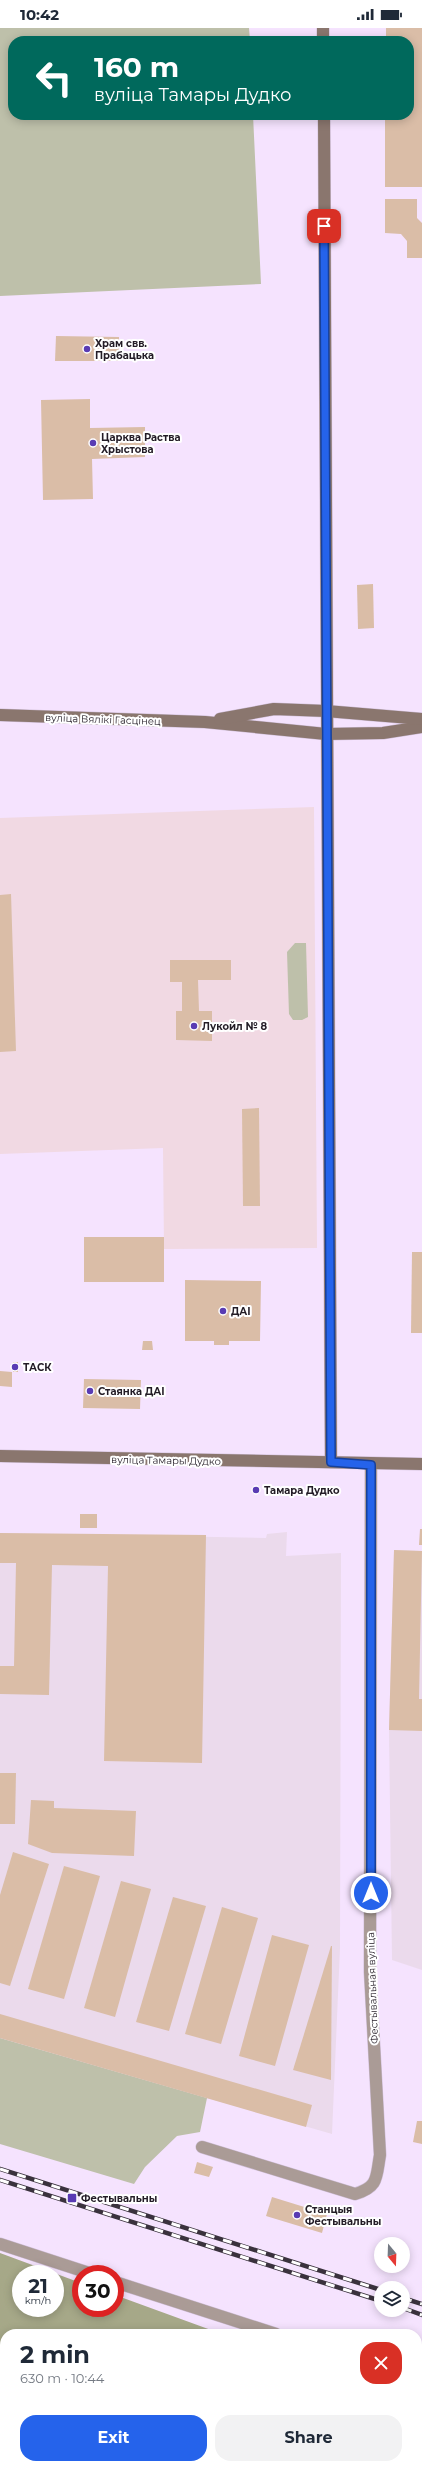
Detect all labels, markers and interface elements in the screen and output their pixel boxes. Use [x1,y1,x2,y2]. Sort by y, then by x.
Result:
text: 10:42 [20,5,59,24]
text: 160 m [94,50,179,84]
icon: left [28,52,80,104]
text: вуліца Тамары Дудко [94,84,291,106]
pin [307,209,341,243]
icon: arrive [313,215,335,237]
place label: Храм свв. Прабацька [95,337,154,362]
marker: Храм свв. Прабацька [82,344,92,354]
place label: Царква Раства Хрыстова [101,431,181,456]
marker: Царква Раства Хрыстова [88,438,98,448]
street label: вуліца Вялікі Гасцінец [45,711,161,728]
place label: Лукойл № 8 [202,1020,268,1033]
marker: Лукойл № 8 [189,1021,199,1031]
place label: ДАІ [231,1305,251,1318]
marker: ДАІ [218,1306,228,1316]
place label: ТАСК [23,1361,52,1374]
marker: ТАСК [10,1362,20,1372]
place label: Стаянка ДАІ [98,1385,165,1398]
marker: Стаянка ДАІ [85,1386,95,1396]
street label: вуліца Тамары Дудко [111,1453,221,1468]
place label: Тамара Дудко [264,1484,340,1497]
marker: Тамара Дудко [251,1485,261,1495]
position arrow [350,1872,392,1914]
street label: Фестывальная вуліца [364,1932,381,2044]
marker: Фестывальны [66,2192,78,2204]
place label: Фестывальны [81,2192,157,2205]
place label: Станцыя Фестывальны [305,2203,381,2228]
marker: Станцыя Фестывальны [292,2210,302,2220]
north arrow [374,2237,410,2273]
map controls [374,2237,410,2317]
speed limit sign: 30 [72,2265,124,2317]
text: 21 [28,2274,48,2298]
button: layers [374,2281,410,2317]
text: km/h [25,2294,51,2307]
text: 2 min [20,2340,90,2369]
button: close [360,2342,402,2384]
text: 630 m · 10:44 [20,2370,104,2386]
button: Exit [20,2415,207,2461]
button: Share [215,2415,402,2461]

